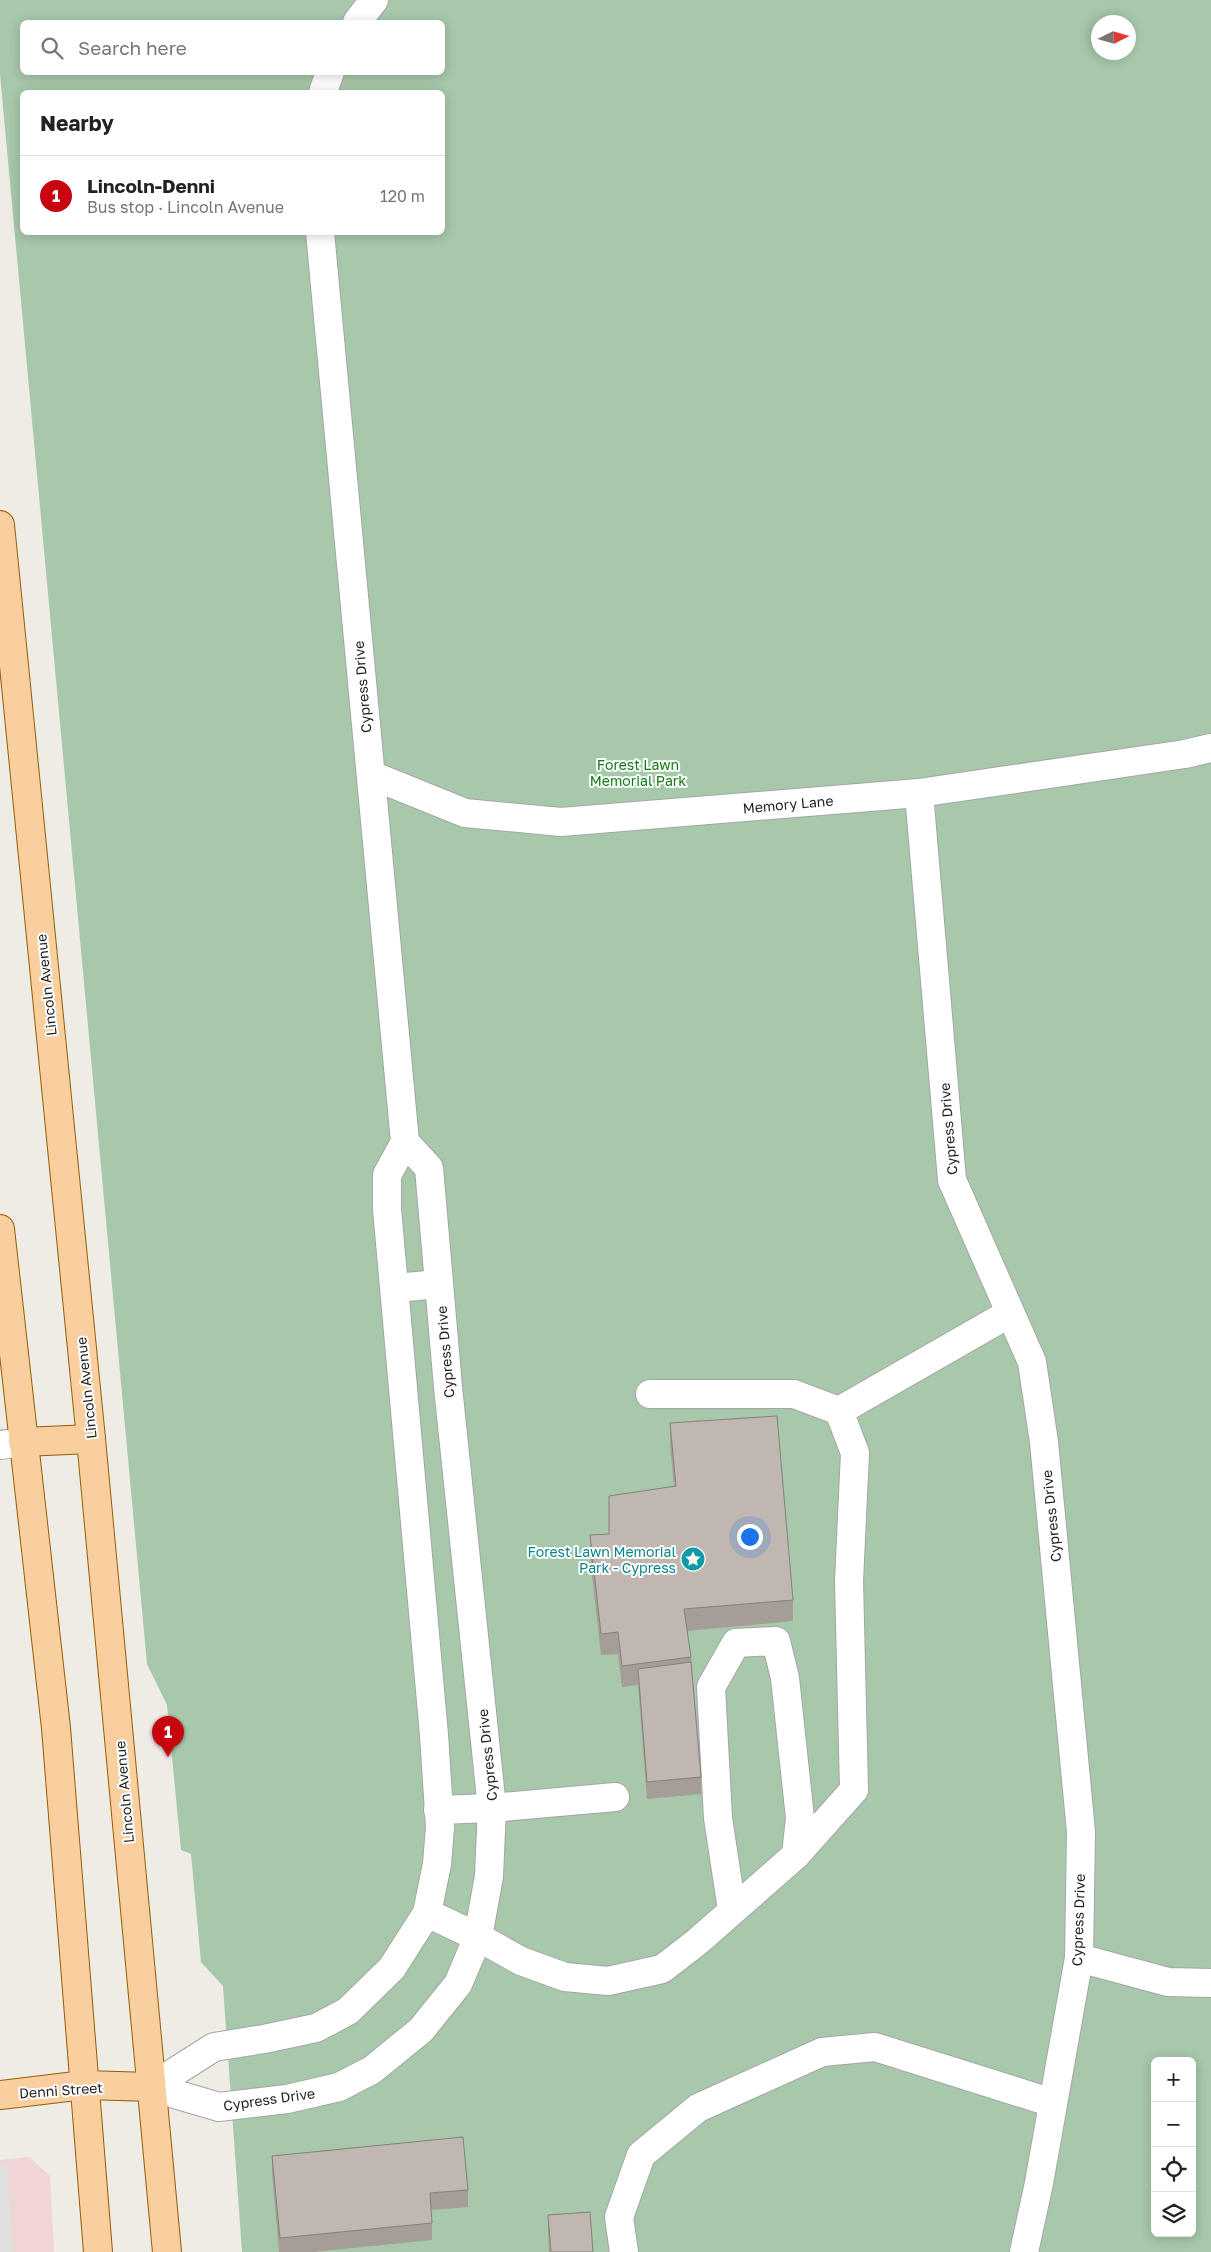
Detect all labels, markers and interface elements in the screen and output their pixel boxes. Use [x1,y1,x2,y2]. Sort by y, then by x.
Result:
north arrow [1091,15,1136,60]
search box [20,20,445,75]
icon: search [38,34,66,62]
text: Search here [78,36,187,59]
text: Nearby [40,110,114,136]
text: Lincoln-Denni [87,174,215,197]
text: 1 [52,186,60,206]
text: 120 m [380,186,425,206]
text: Bus stop · Lincoln Avenue [87,197,284,217]
street label: Cypress Drive [350,640,374,734]
park label: Forest Lawn Memorial Park [590,756,686,789]
street label: Memory Lane [742,792,834,816]
street label: Lincoln Avenue [32,933,60,1037]
street label: Cypress Drive [936,1082,960,1176]
street label: Cypress Drive [433,1305,457,1399]
street label: Lincoln Avenue [72,1336,100,1440]
street label: Cypress Drive [1038,1469,1064,1563]
your location [737,1524,763,1550]
place label: Forest Lawn Memorial Park - Cypress [528,1543,676,1576]
place icon: Forest Lawn Memorial Park - Cypress [680,1546,706,1572]
street label: Cypress Drive [474,1708,500,1802]
pin: 1 [152,1716,184,1757]
street label: Lincoln Avenue [111,1740,137,1844]
street label: Cypress Drive [1068,1874,1088,1966]
map controls [1151,2057,1196,2237]
button: + [1151,2057,1196,2102]
street label: Denni Street [19,2079,103,2101]
street label: Cypress Drive [222,2084,316,2114]
button: − [1151,2102,1196,2147]
button: locate [1151,2147,1196,2192]
button: layers [1151,2192,1196,2237]

